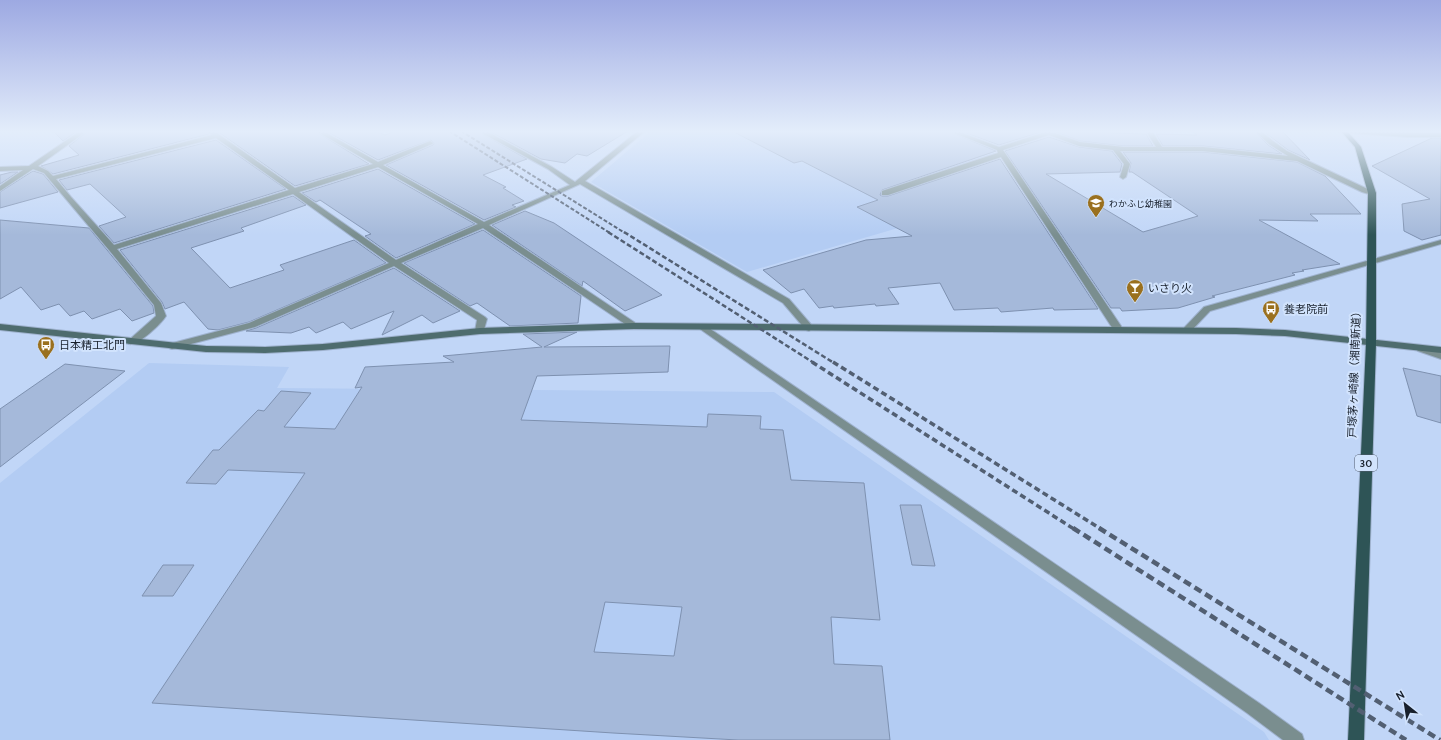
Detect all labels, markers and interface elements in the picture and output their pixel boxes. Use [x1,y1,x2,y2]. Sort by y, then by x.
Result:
school or university icon: わかふじ幼稚園 [1086,193,1106,218]
place label: わかふじ幼稚園 [1109,198,1172,209]
bar icon: いさり火 [1125,278,1145,303]
place label: いさり火 [1148,281,1192,295]
bus stop icon: 養老院前 [1261,299,1281,324]
place label: 養老院前 [1284,302,1328,316]
street label: 戸塚茅ヶ崎線（湘南新道） [1345,306,1363,438]
bus stop icon: 日本精工北門 [36,335,56,360]
place label: 日本精工北門 [59,338,125,352]
road number: 30 [1355,455,1377,471]
north arrow [1385,684,1425,724]
text: N [1393,687,1407,703]

